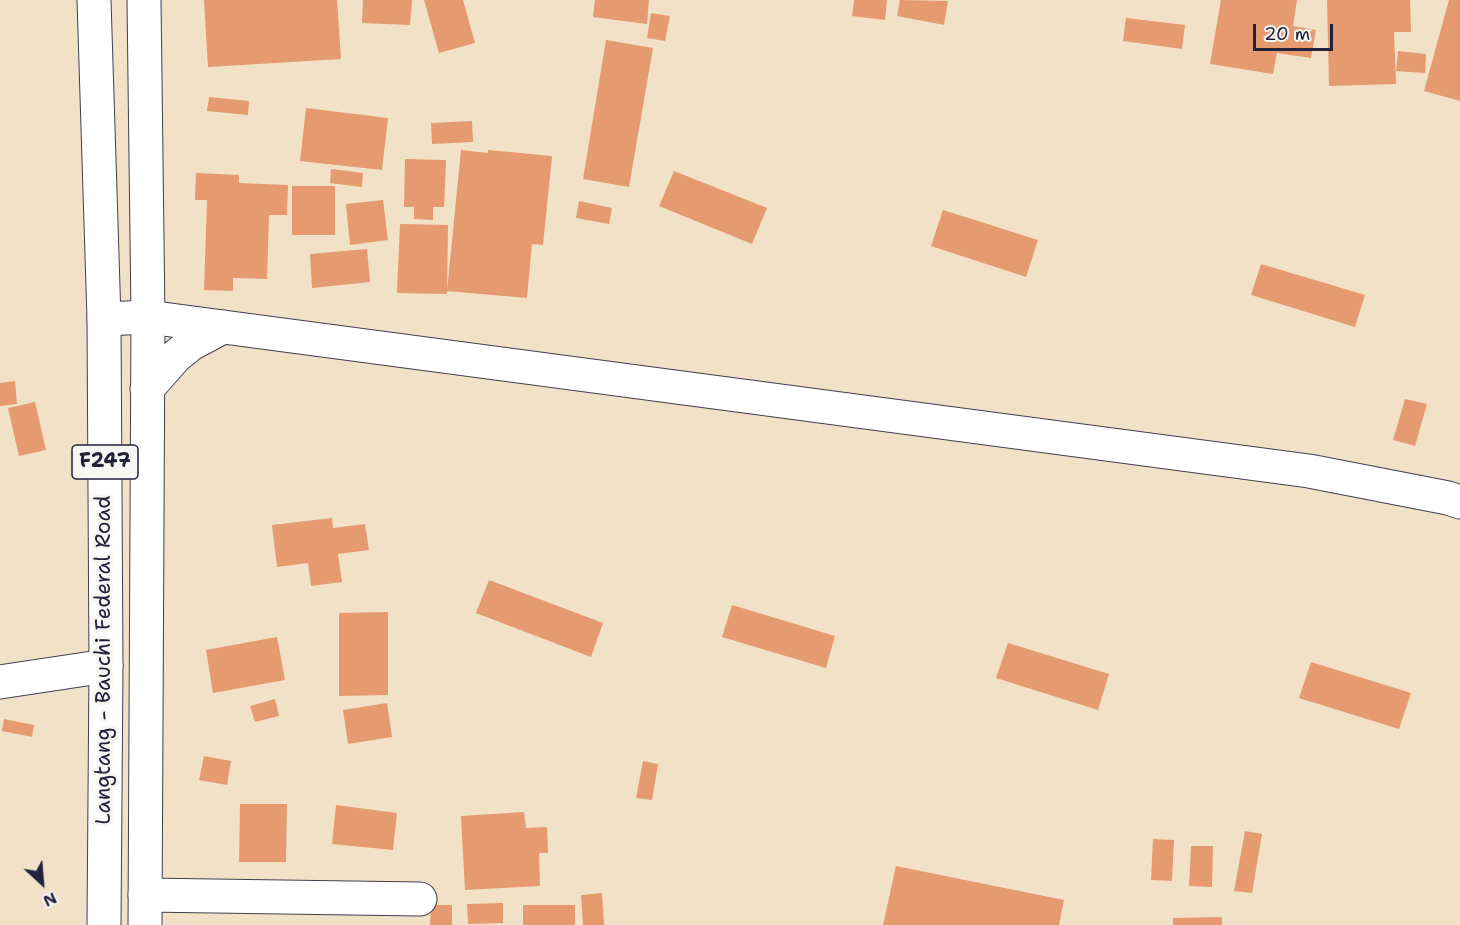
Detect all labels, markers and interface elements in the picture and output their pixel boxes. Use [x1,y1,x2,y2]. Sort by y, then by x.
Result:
scale bar [1256,12,1336,50]
text: 20 m [1264,22,1310,46]
road number: F247 [72,445,138,479]
street label: Langtang - Bauchi Federal Road [92,495,118,825]
north arrow [12,853,72,913]
text: N [40,887,60,912]

